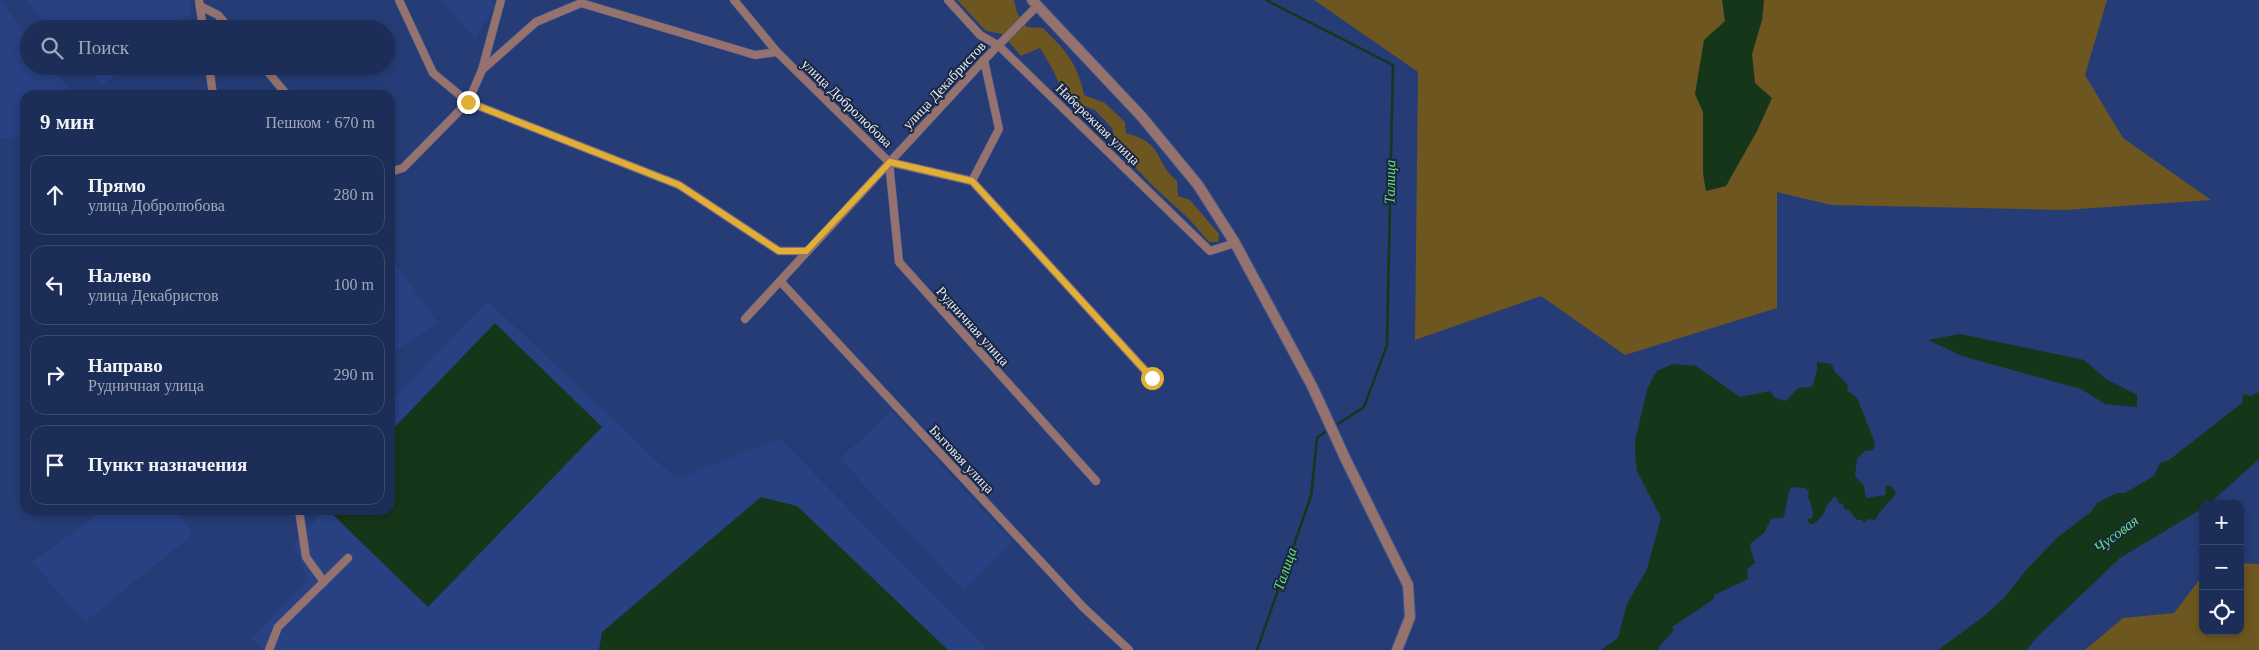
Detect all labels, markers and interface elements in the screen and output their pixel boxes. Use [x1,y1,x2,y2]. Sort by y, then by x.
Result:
search box [20,20,395,75]
icon: search [38,34,66,62]
text: Поиск [78,37,129,58]
street label: улица Декабристов [900,38,989,132]
street label: улица Добролюбова [798,56,896,151]
street label: Набережная улица [1053,81,1143,169]
route end [457,91,480,114]
text: 9 мин [40,110,94,134]
text: Пешком · 670 m [265,114,375,131]
water label: Талица [1382,160,1398,204]
text: Прямо [88,175,146,196]
icon: ahead [41,181,69,209]
text: 280 m [334,186,374,203]
text: улица Добролюбова [88,197,225,214]
text: Налево [88,265,151,286]
icon: left [41,271,69,299]
text: 100 m [334,276,374,293]
street label: Рудничная улица [933,284,1013,370]
text: улица Декабристов [88,287,219,304]
text: Направо [88,355,163,376]
icon: right [41,361,69,389]
text: 290 m [334,366,374,383]
route start [1141,367,1164,390]
text: Рудничная улица [88,377,204,394]
street label: Бытовая улица [926,422,998,497]
icon: arrive [41,451,69,479]
text: Пункт назначения [88,454,247,475]
map controls [2199,500,2244,635]
button: + [2199,500,2244,545]
water label: Чусовая [2091,512,2141,556]
water label: Талица [1270,545,1300,593]
button: − [2199,545,2244,590]
button: locate [2199,590,2244,635]

